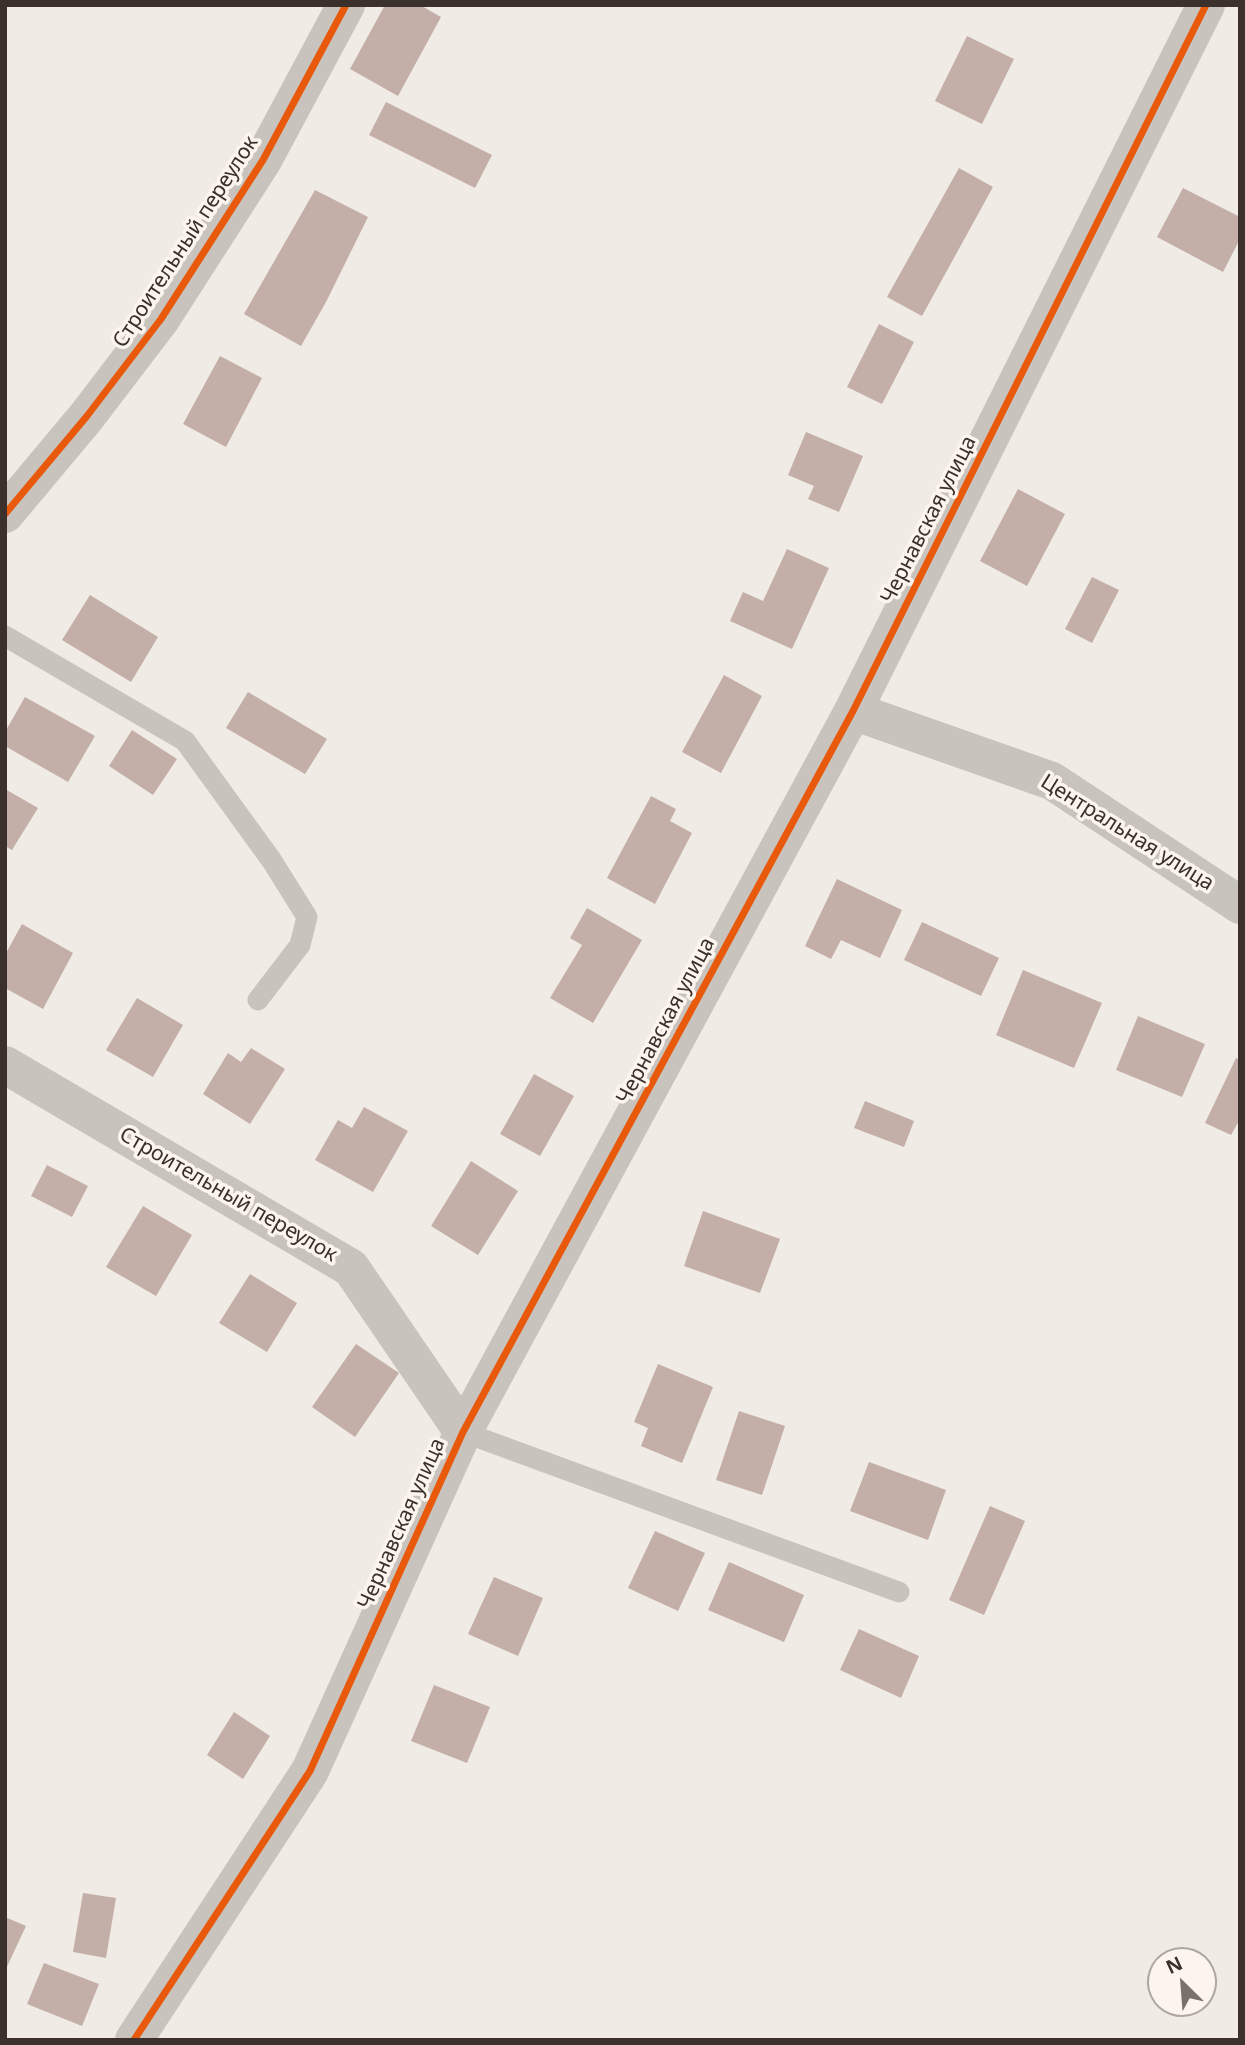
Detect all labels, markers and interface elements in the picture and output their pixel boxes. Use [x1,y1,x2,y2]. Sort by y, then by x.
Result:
street label: Строительный переулок [108,131,264,353]
street label: Чернавская улица [876,432,982,608]
street label: Центральная улица [1036,769,1218,897]
street label: Чернавская улица [612,934,720,1108]
street label: Строительный переулок [115,1122,341,1268]
street label: Чернавская улица [353,1434,451,1614]
north arrow [1147,1947,1217,2017]
text: N [1161,1950,1186,1980]

